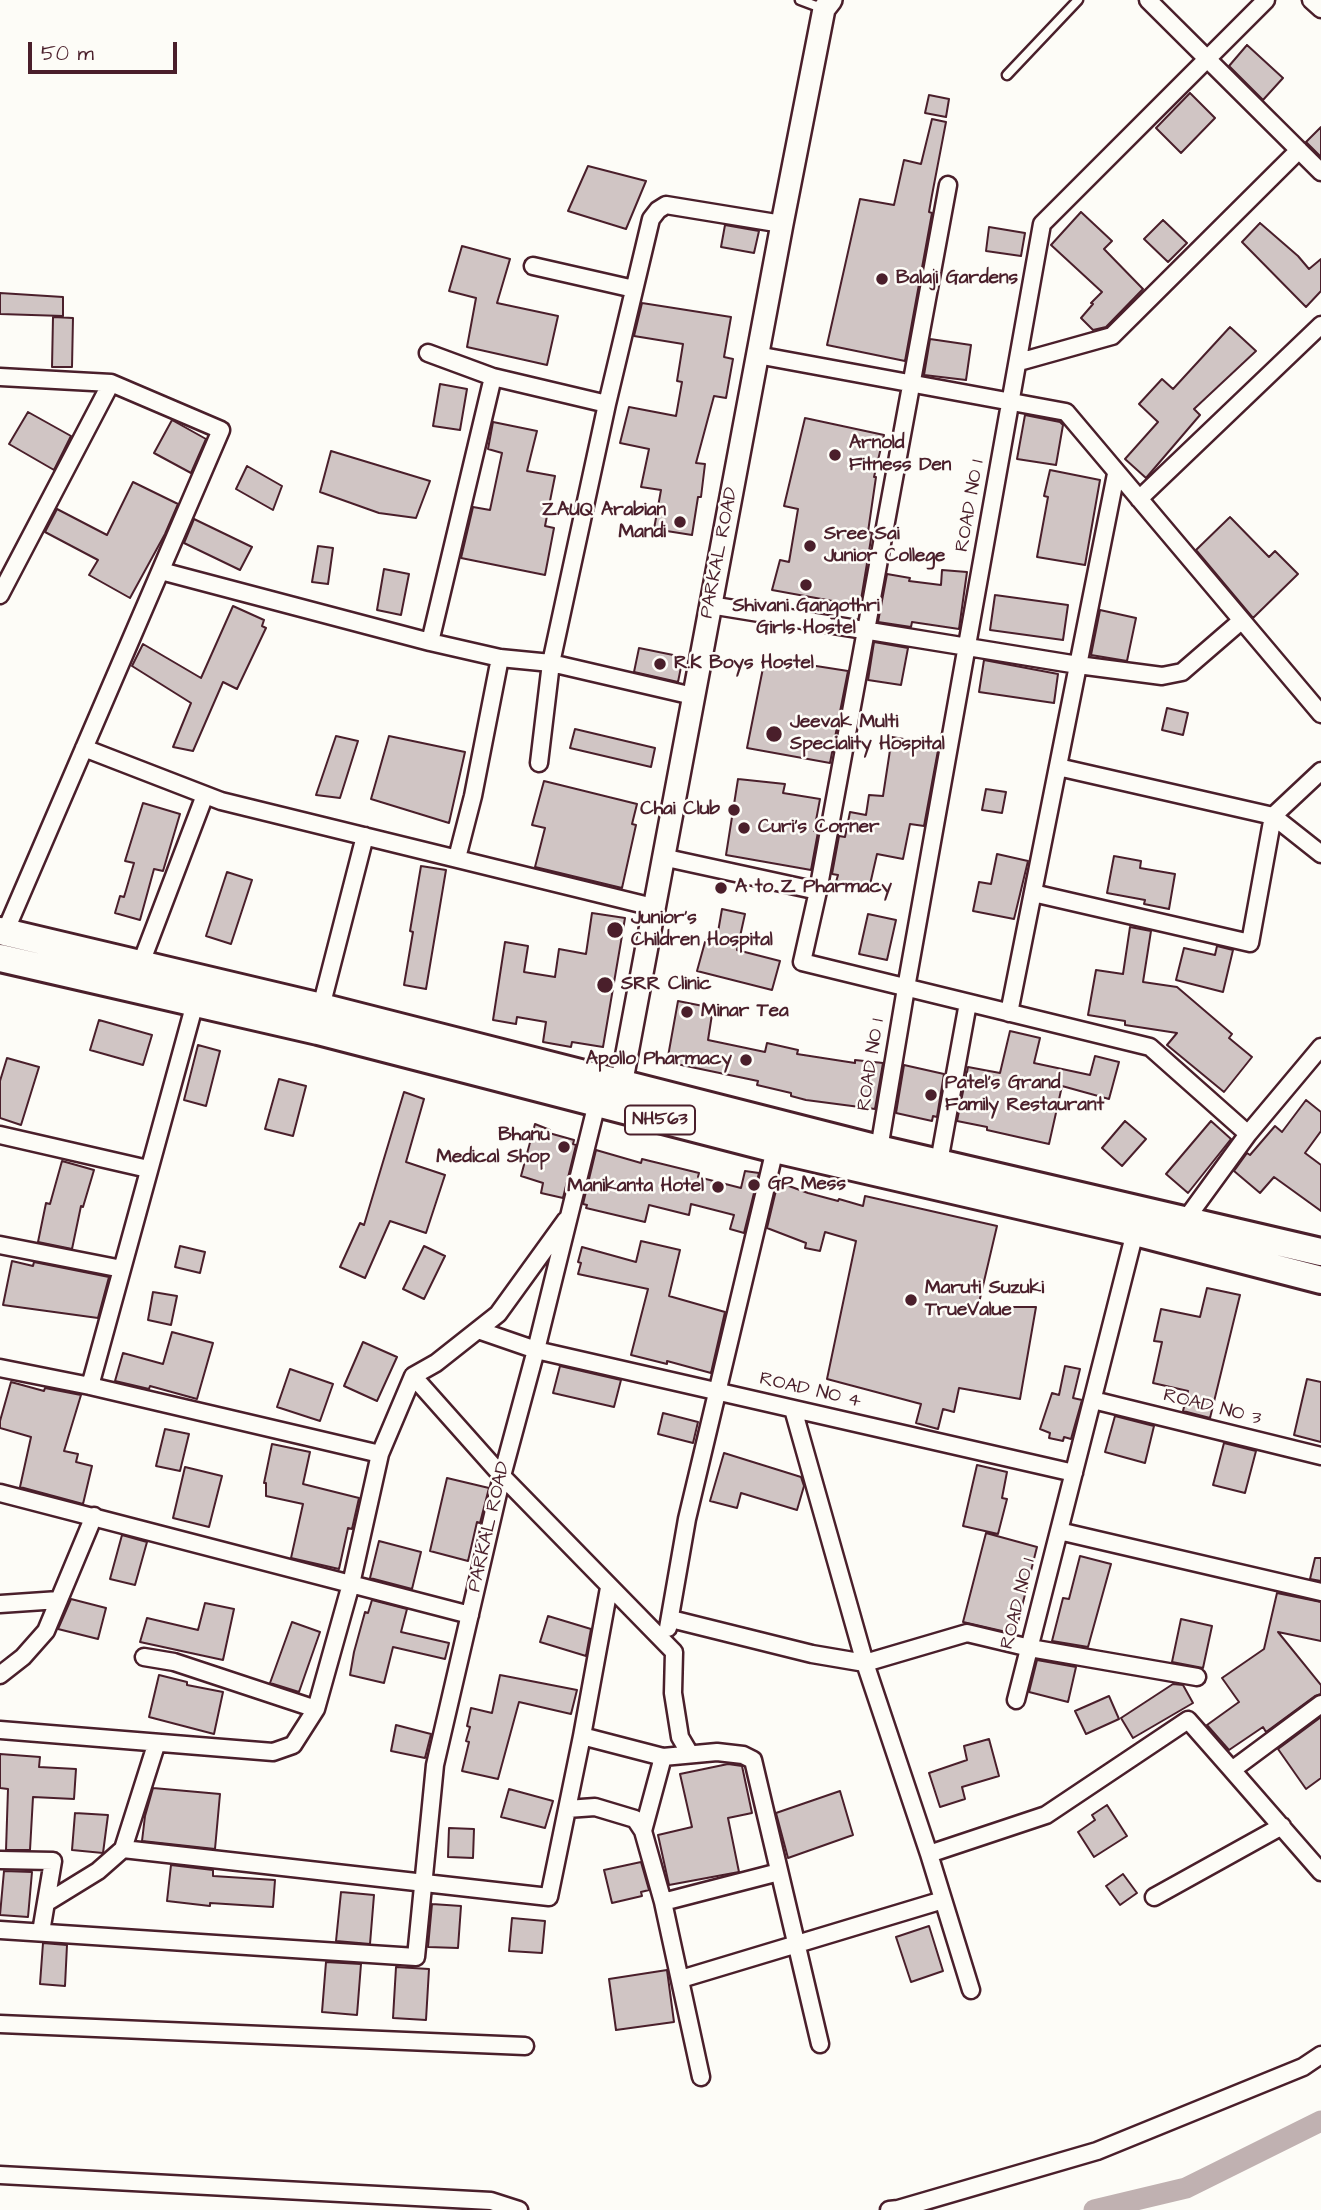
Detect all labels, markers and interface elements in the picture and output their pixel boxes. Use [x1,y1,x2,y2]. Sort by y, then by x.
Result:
scale bar [32,28,180,72]
text: 50 m [41,39,94,68]
place label: Balaji Gardens [896,268,1018,290]
marker: Balaji Gardens [874,271,890,287]
place label: Arnold Fitness Den [849,433,951,477]
marker: Arnold Fitness Den [827,447,843,463]
street label: ROAD NO 1 [952,458,990,554]
street label: PARKAL ROAD [696,486,744,620]
place label: ZAUQ Arabian Mandi [542,500,666,544]
marker: ZAUQ Arabian Mandi [672,514,688,530]
place label: Sree Sai Junior College [824,524,945,568]
marker: Sree Sai Junior College [802,538,818,554]
marker: Shivani Gangothri Girls Hostel [798,577,814,593]
place label: Shivani Gangothri Girls Hostel [732,596,880,640]
place label: R.K Boys Hostel [674,653,814,675]
marker: R.K Boys Hostel [652,656,668,672]
place label: Jeevak Multi Speciality Hospital [790,712,945,756]
marker: Jeevak Multi Speciality Hospital [764,724,784,744]
place label: Chai Club [640,799,720,821]
marker: Chai Club [726,802,742,818]
place label: Curi's Corner [758,817,880,839]
marker: Curi's Corner [736,820,752,836]
place label: A to Z Pharmacy [735,877,892,899]
marker: A to Z Pharmacy [713,880,729,896]
place label: Junior's Children Hospital [631,908,773,952]
marker: Junior's Children Hospital [605,920,625,940]
place label: SRR Clinic [621,974,712,996]
marker: SRR Clinic [595,975,615,995]
place label: Minar Tea [701,1001,789,1023]
marker: Minar Tea [679,1004,695,1020]
street label: ROAD NO 1 [853,1017,891,1113]
place label: Apollo Pharmacy [586,1049,732,1071]
marker: Apollo Pharmacy [738,1052,754,1068]
place label: Patel's Grand Family Restaurant [945,1073,1104,1117]
marker: Patel's Grand Family Restaurant [923,1087,939,1103]
road number: NH563 [625,1106,695,1134]
place label: Bhanu Medical Shop [436,1125,550,1169]
marker: Bhanu Medical Shop [556,1139,572,1155]
place label: GP Mess [768,1174,846,1196]
place label: Manikanta Hotel [567,1176,704,1198]
marker: GP Mess [746,1177,762,1193]
marker: Manikanta Hotel [710,1179,726,1195]
place label: Maruti Suzuki TrueValue [925,1278,1044,1322]
marker: Maruti Suzuki TrueValue [903,1292,919,1308]
street label: ROAD NO 4 [757,1368,863,1414]
street label: ROAD NO 3 [1161,1385,1263,1431]
street label: PARKAL ROAD [464,1460,516,1594]
street label: ROAD NO 1 [997,1556,1041,1652]

